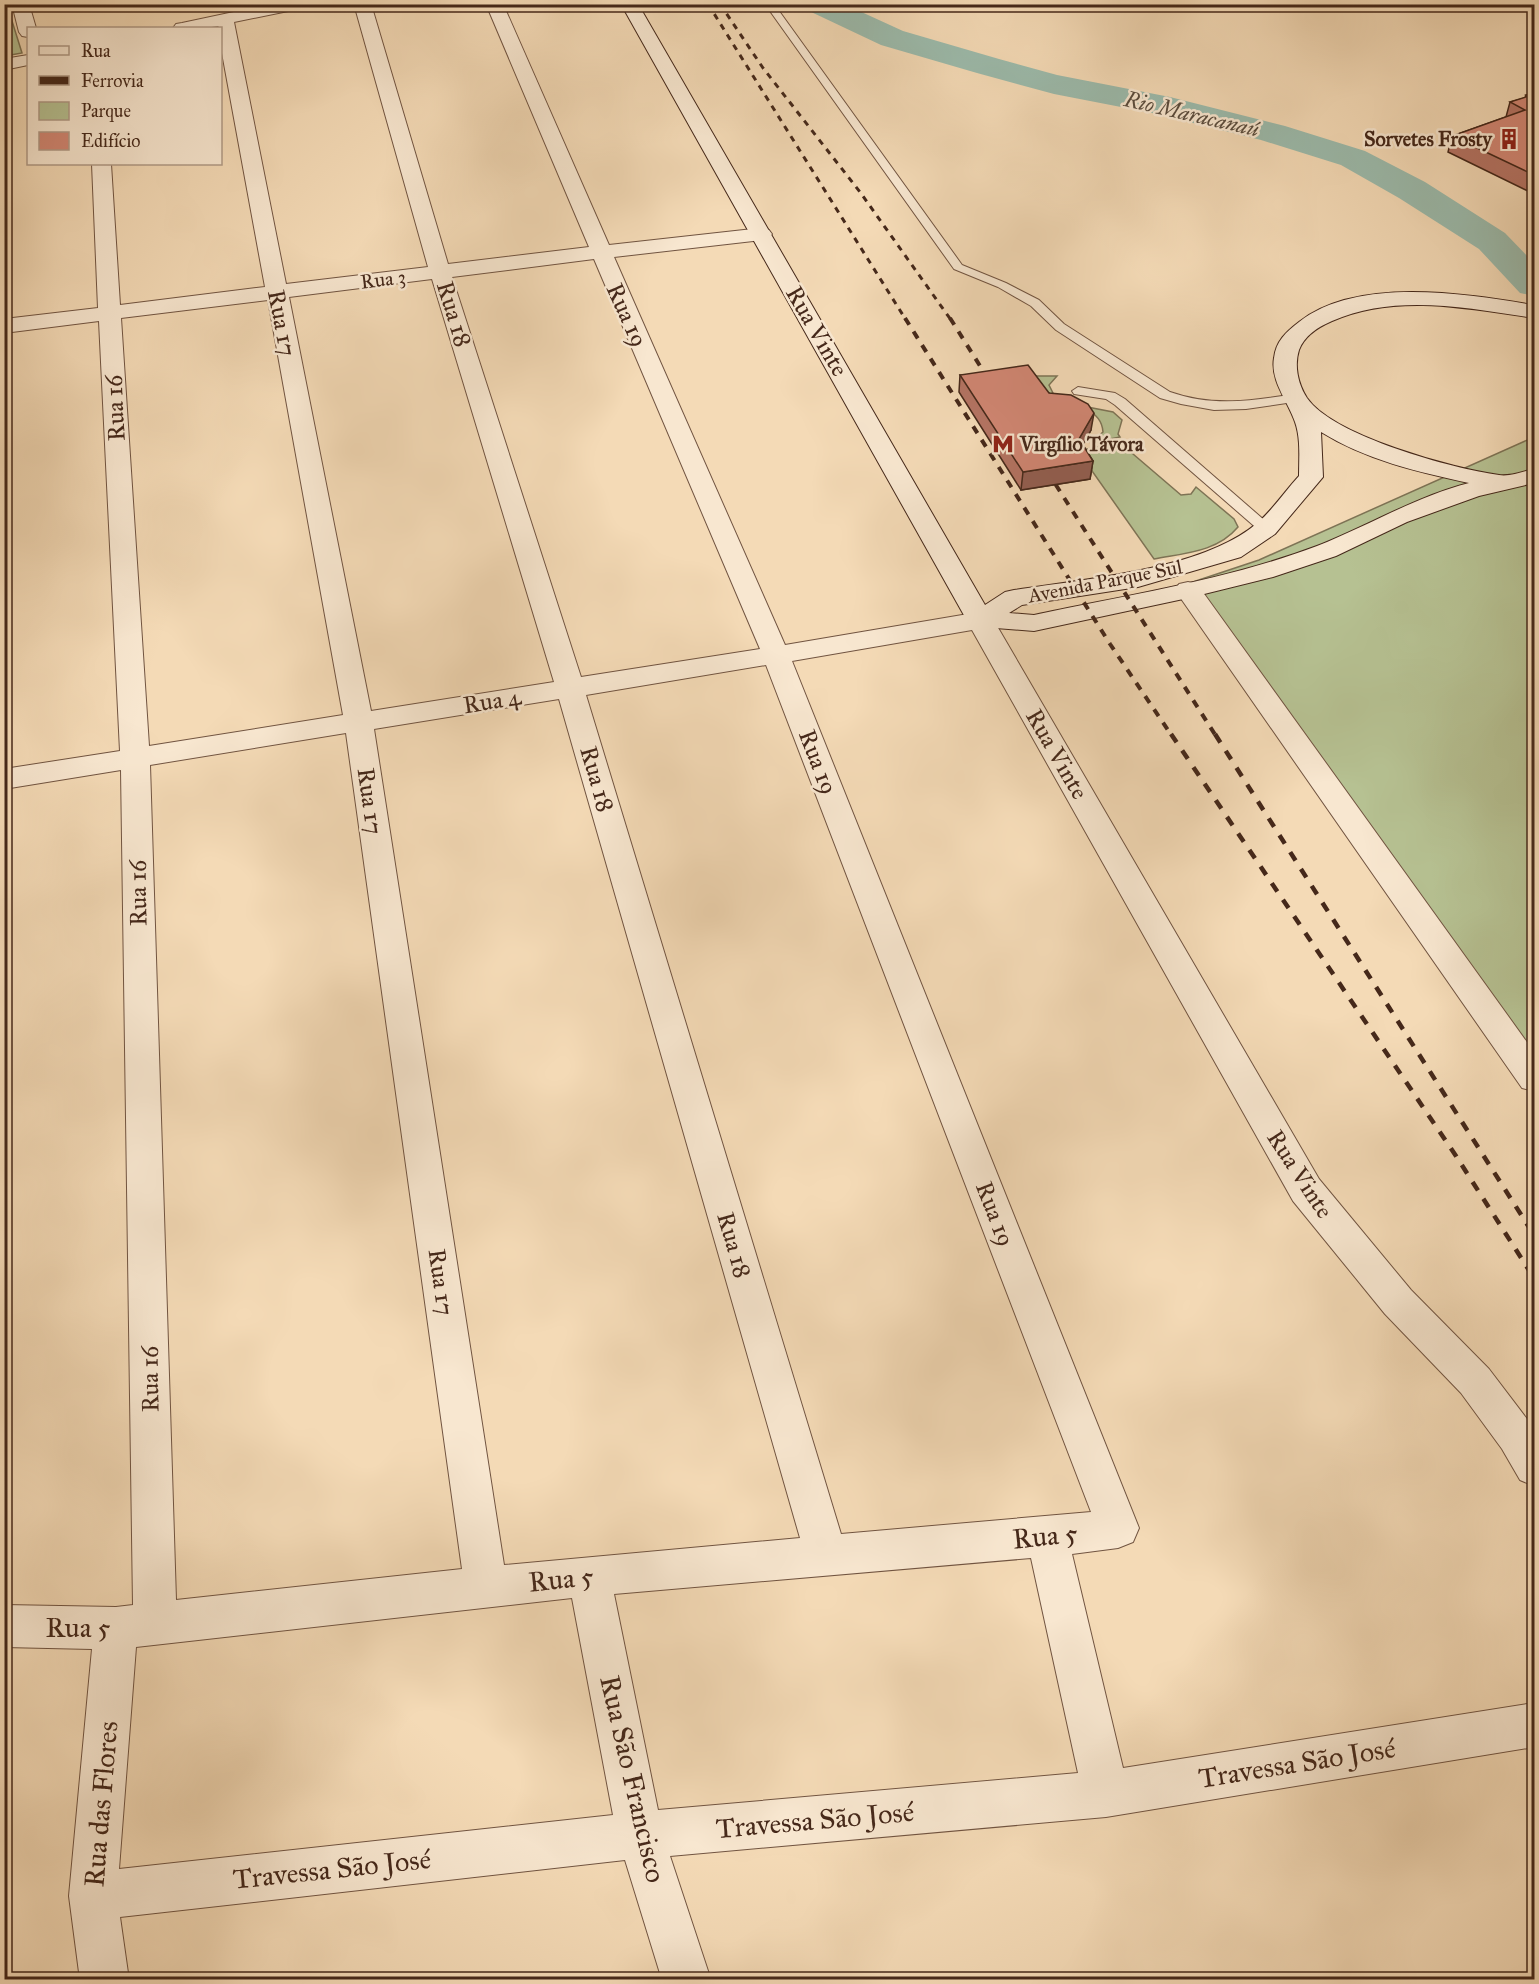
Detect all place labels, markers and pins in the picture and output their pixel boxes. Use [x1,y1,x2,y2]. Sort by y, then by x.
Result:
place label: Sorvetes Frosty [1364,127,1494,152]
building icon: Sorvetes Frosty [1497,127,1521,151]
metro station icon: Virgílio Távora [991,432,1015,456]
place label: Virgílio Távora [1019,432,1144,457]

